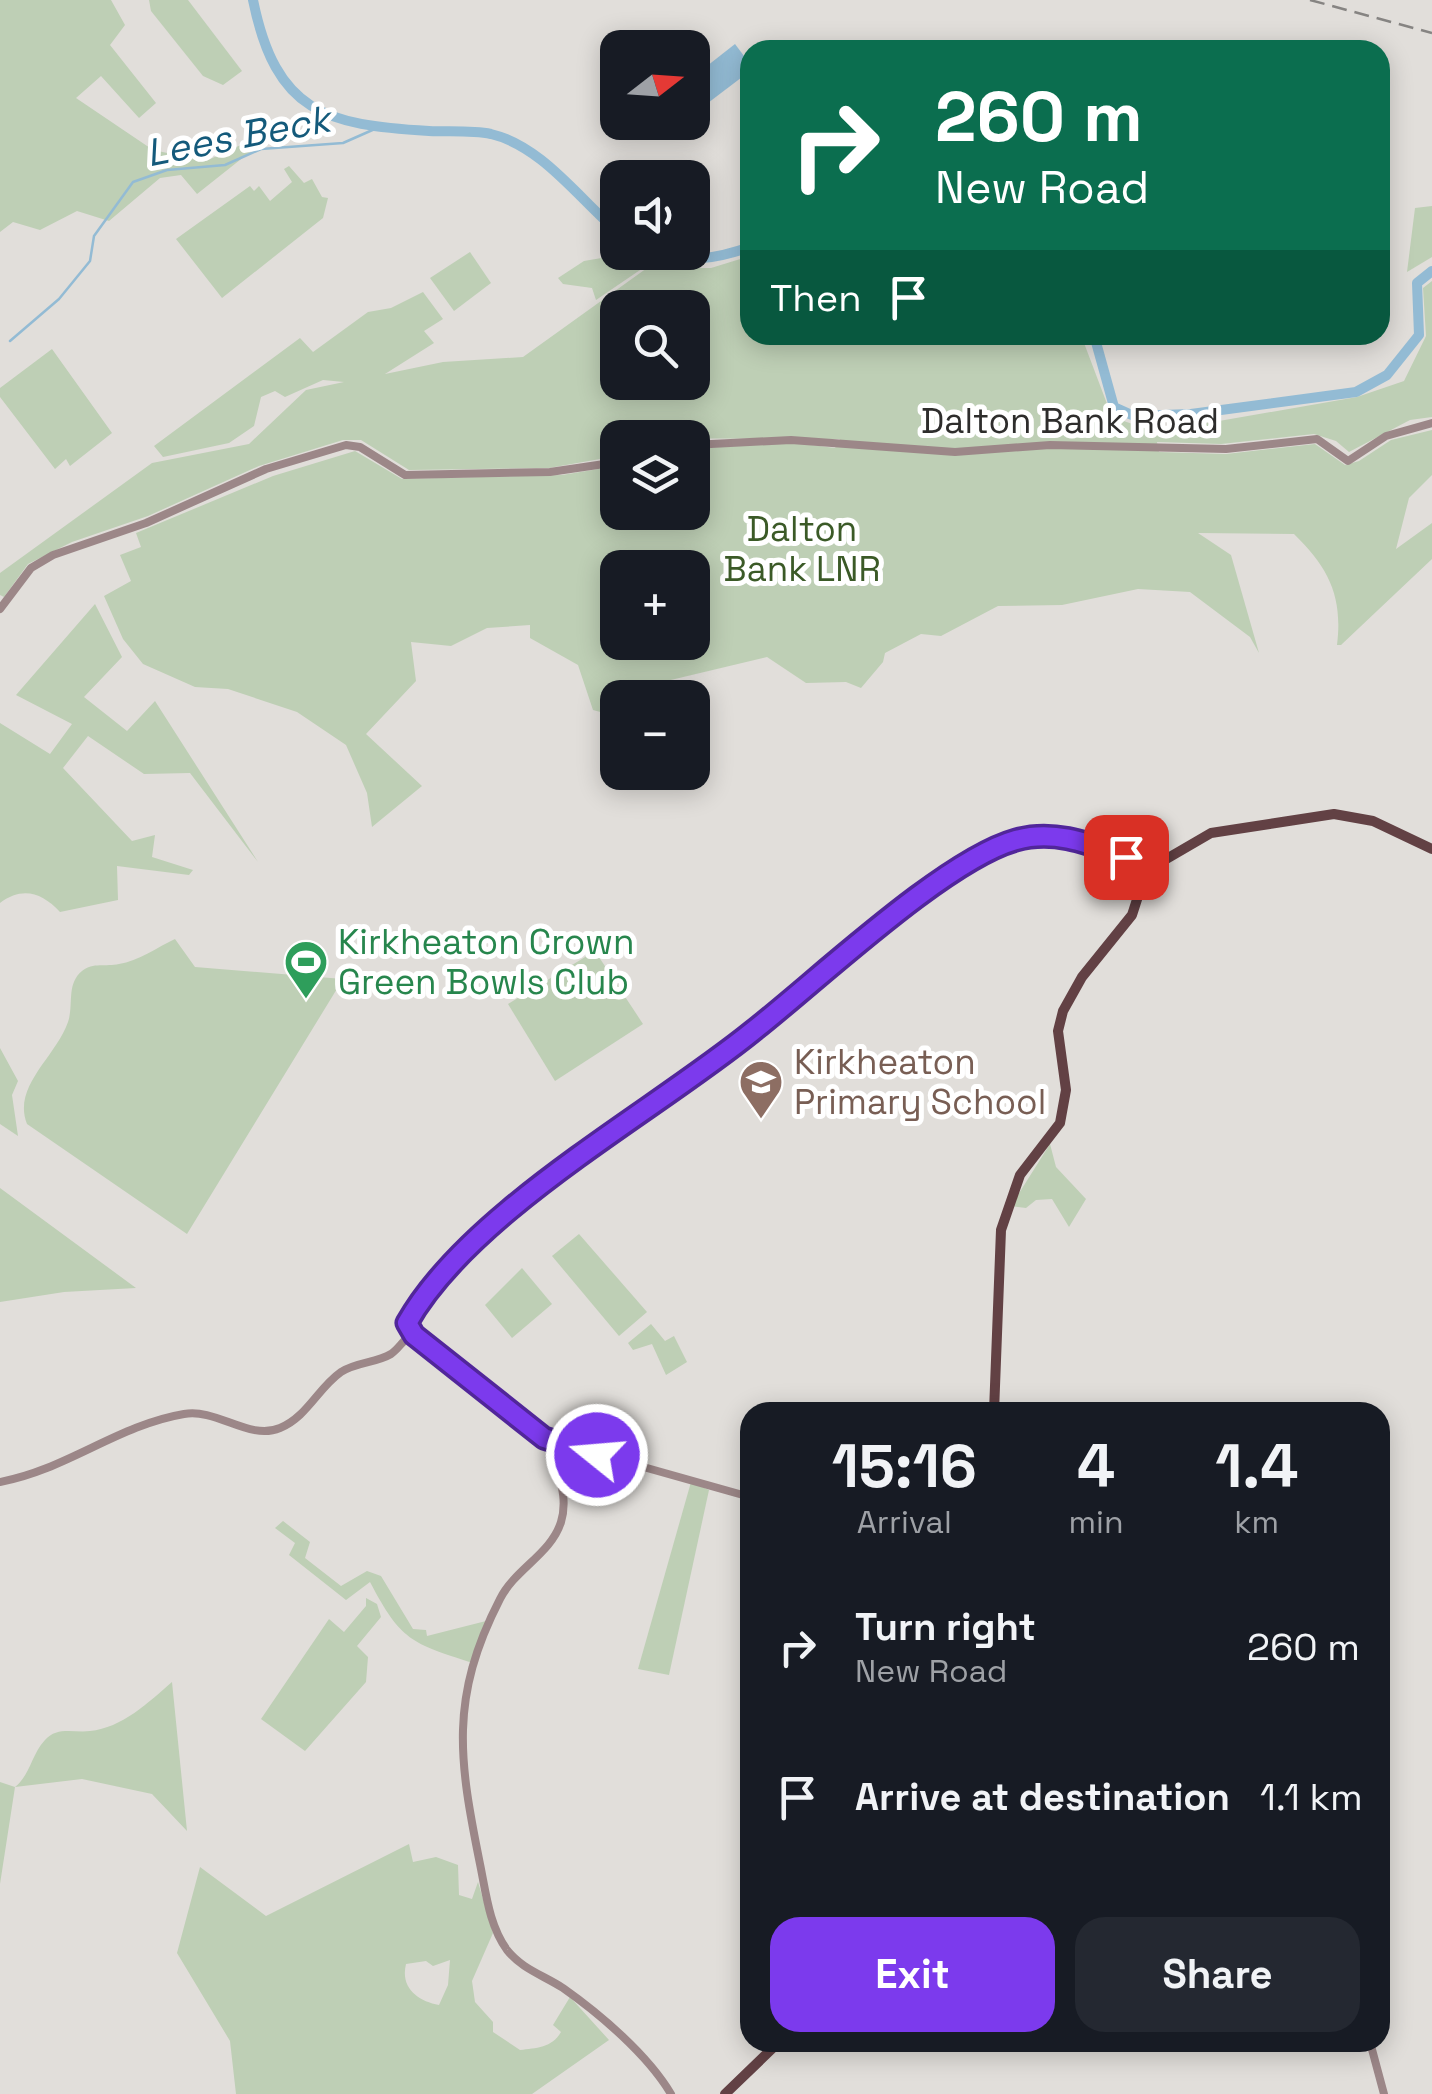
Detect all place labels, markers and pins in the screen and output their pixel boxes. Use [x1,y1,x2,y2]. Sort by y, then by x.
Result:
pin [1084,815,1169,900]
place label: Kirkheaton Crown Green Bowls Club [338,920,635,1004]
sports icon: Kirkheaton Crown Green Bowls Club [283,939,329,1000]
place label: Kirkheaton Primary School [794,1040,1046,1124]
school or university icon: Kirkheaton Primary School [738,1059,784,1120]

